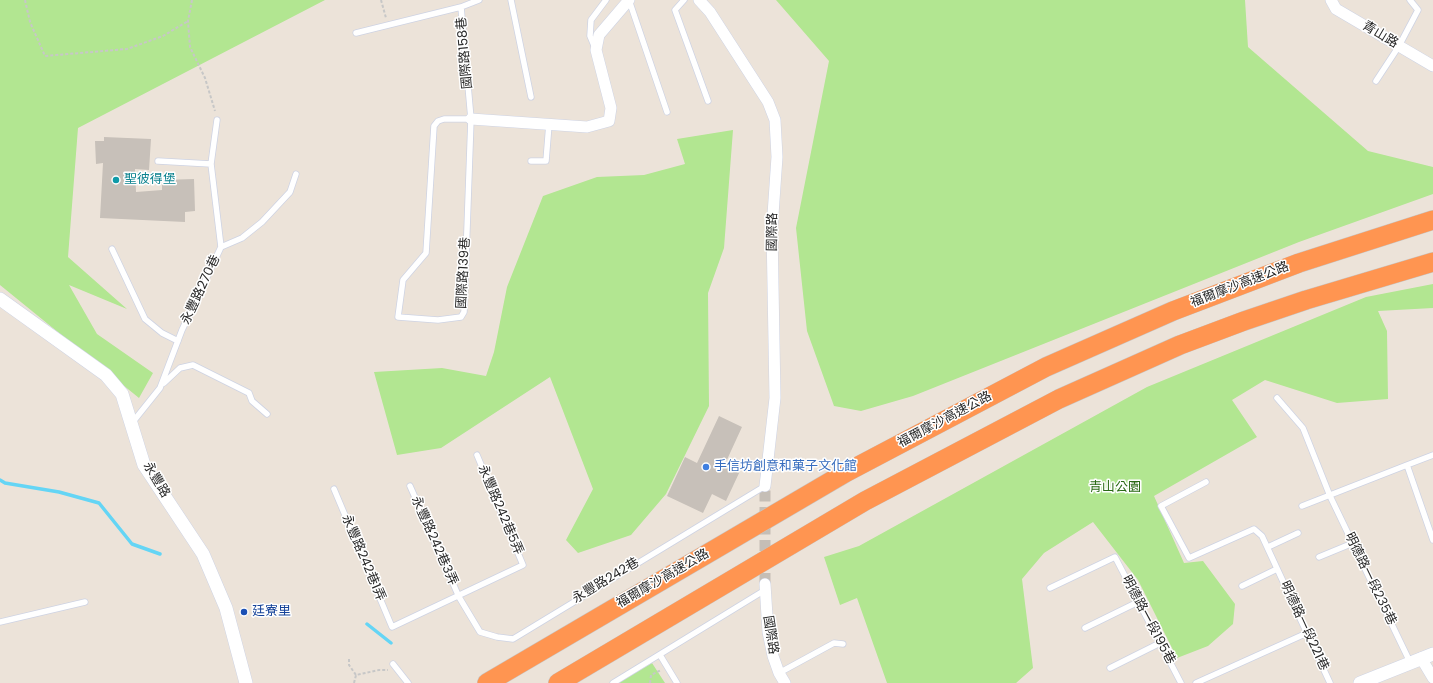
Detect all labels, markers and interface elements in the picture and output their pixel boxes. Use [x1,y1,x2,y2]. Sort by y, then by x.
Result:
street label: 國際路158巷 [454,16,476,90]
street label: 青山路 [1359,18,1401,52]
place label: 聖彼得堡 [124,172,176,188]
marker: 聖彼得堡 [111,175,121,185]
street label: 國際路 [765,212,781,252]
street label: 國際路139巷 [454,237,474,309]
street label: 永豐路270巷 [178,253,224,327]
street label: 福爾摩沙高速公路 [1189,259,1291,311]
street label: 福爾摩沙高速公路 [895,389,995,451]
street label: 永豐路 [139,459,173,501]
place label: 手信坊創意和菓子文化館 [714,459,857,475]
marker: 手信坊創意和菓子文化館 [701,462,711,472]
street label: 永豐路242巷5弄 [474,463,526,557]
park label: 青山公園 [1089,480,1141,496]
street label: 永豐路242巷3弄 [407,494,461,588]
street label: 永豐路242巷1弄 [338,512,388,604]
street label: 明德路一段235巷 [1341,530,1399,628]
street label: 福爾摩沙高速公路 [614,546,712,612]
street label: 永豐路242巷 [570,555,642,607]
street label: 明德路一段195巷 [1118,573,1178,667]
street label: 明德路一段221巷 [1276,579,1332,673]
place label: 廷寮里 [252,604,291,620]
marker: 廷寮里 [239,607,249,617]
street label: 國際路 [759,615,781,655]

